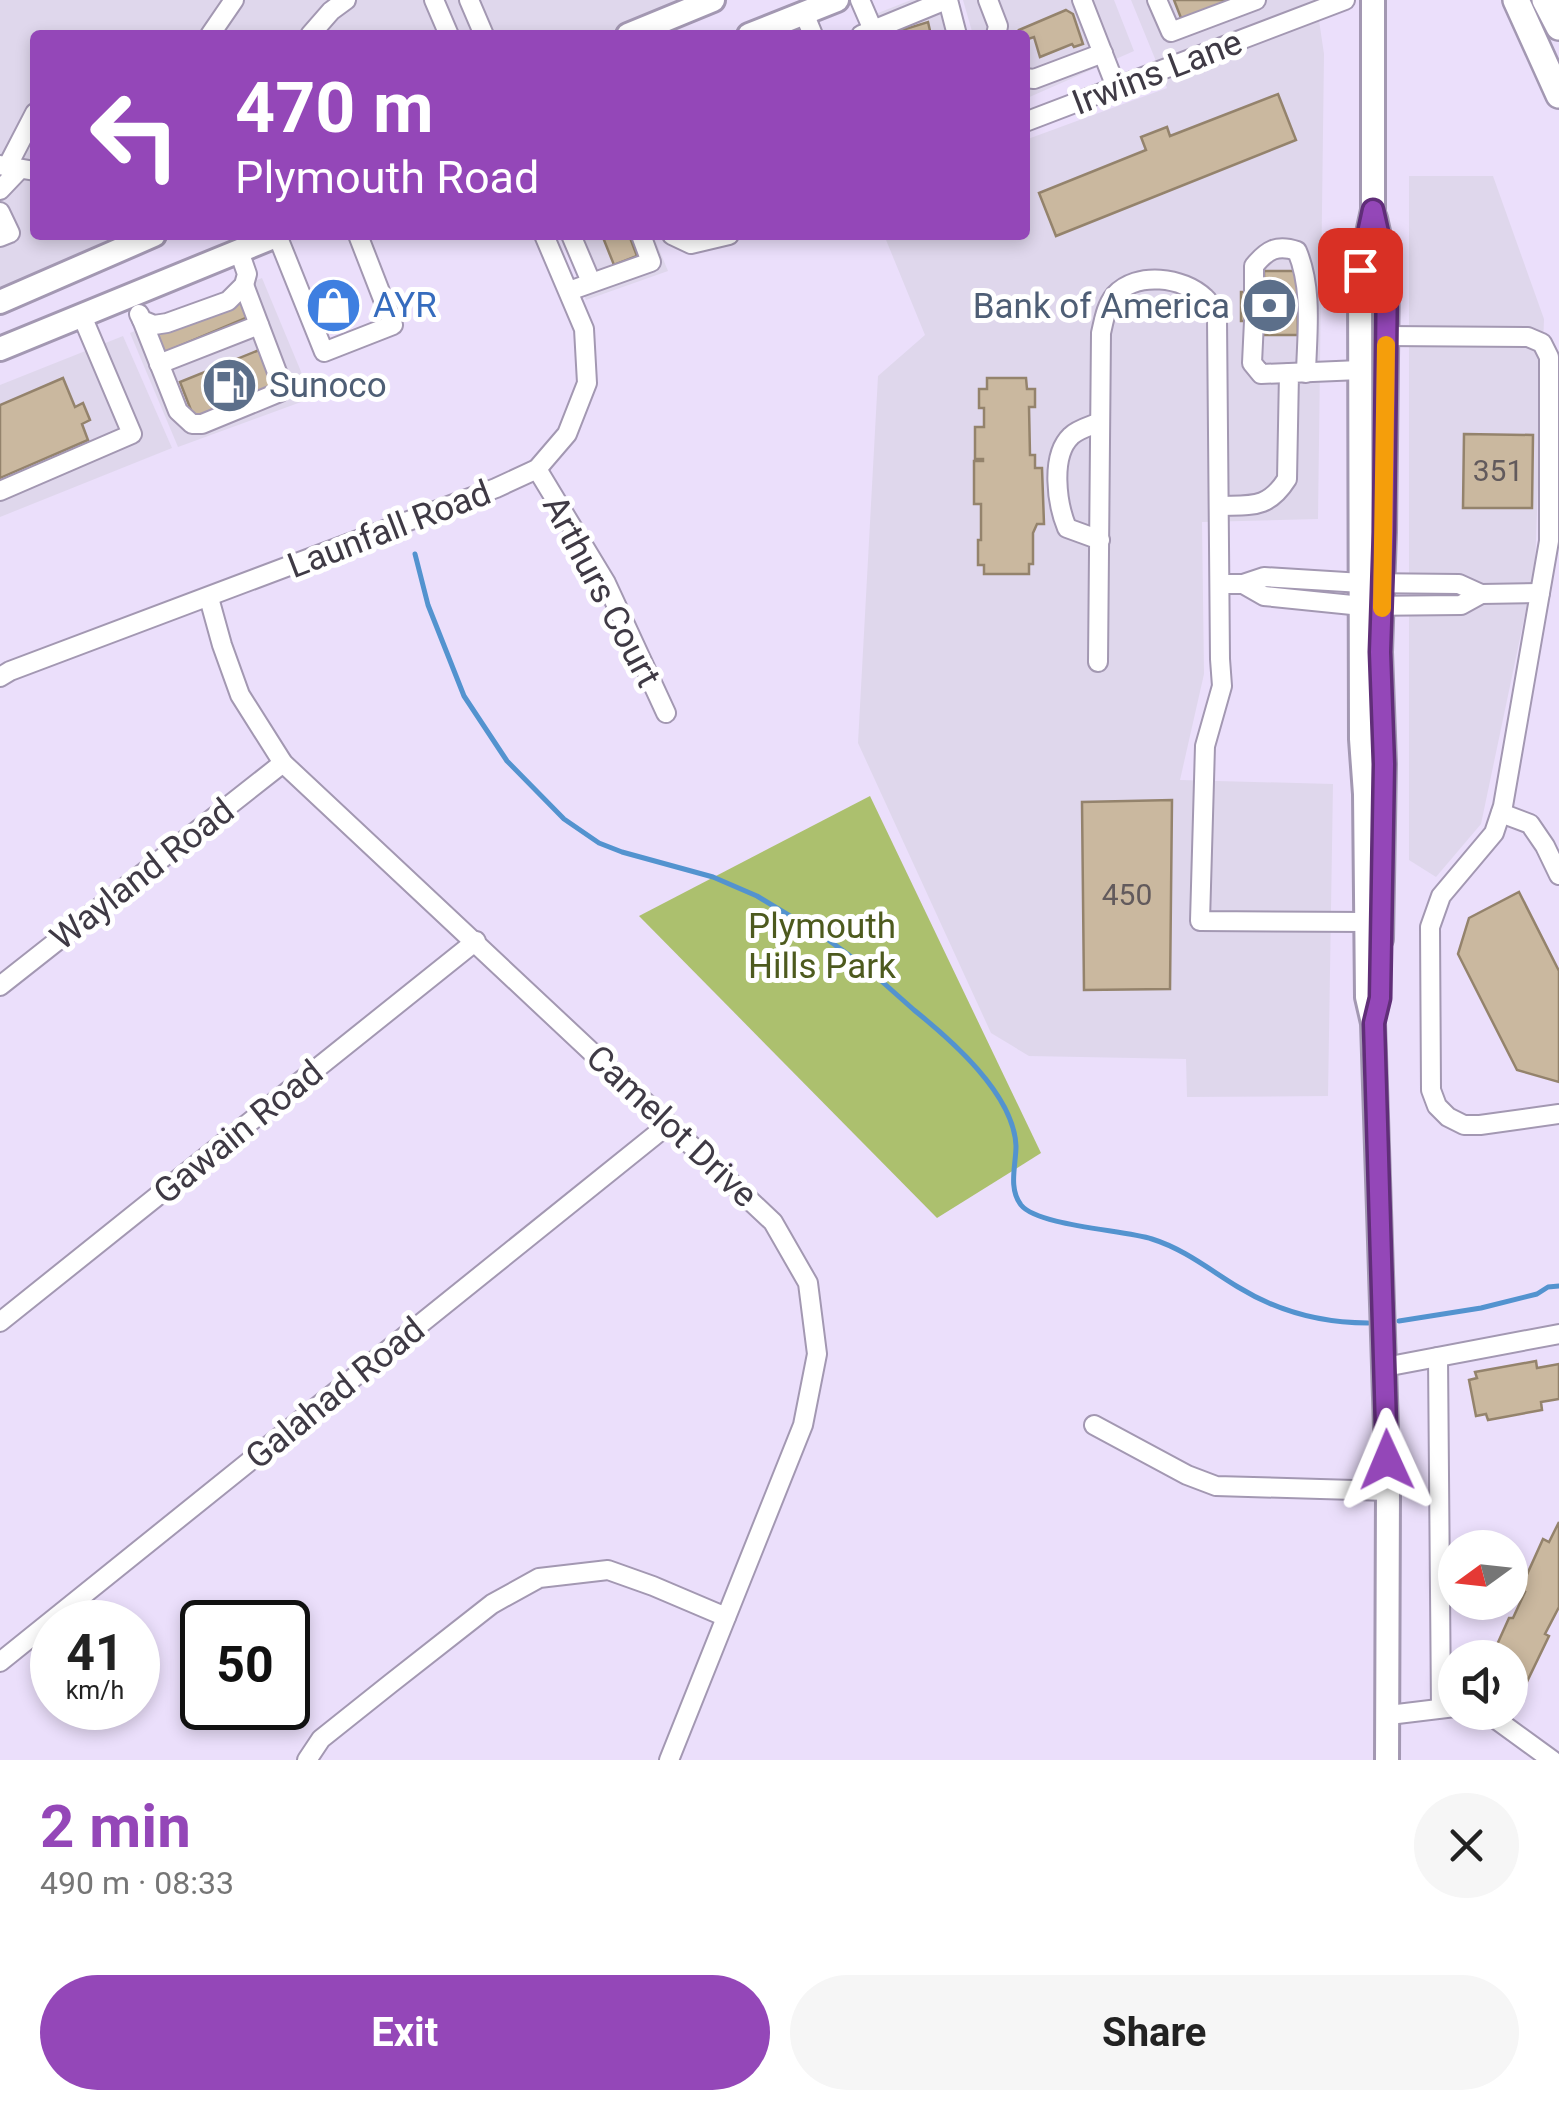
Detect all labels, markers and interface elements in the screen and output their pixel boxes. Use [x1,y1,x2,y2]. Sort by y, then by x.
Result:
street label: Irwins Lane [1067,21,1248,124]
text: 470 m [235,67,434,149]
icon: left [70,70,200,200]
text: Plymouth Road [235,151,539,204]
pin [1318,228,1403,313]
icon: arrive [1333,243,1388,298]
shop icon: AYR [304,275,364,335]
bank icon: Bank of America [1239,276,1299,336]
place label: AYR [373,285,437,326]
place label: Bank of America [973,286,1230,327]
fuel station icon: Sunoco [200,355,260,415]
place label: Sunoco [269,365,387,406]
house number: 351 [1473,453,1523,488]
street label: Launfall Road [282,472,496,587]
street label: Arthurs Court [534,489,669,694]
street label: Wayland Road [42,790,242,959]
house number: 450 [1102,877,1152,912]
park label: Plymouth Hills Park [748,906,896,987]
street label: Camelot Drive [578,1037,765,1216]
street label: Gawain Road [146,1052,331,1213]
street label: Galahad Road [238,1309,433,1478]
position arrow [1335,1408,1439,1512]
north arrow [1438,1530,1528,1620]
map controls [1438,1530,1528,1730]
speed limit sign: 50 [180,1600,310,1730]
text: 41 [66,1624,124,1682]
button: sound [1438,1640,1528,1730]
text: km/h [66,1676,124,1705]
text: 2 min [40,1791,191,1862]
button: close [1414,1793,1519,1898]
text: 490 m · 08:33 [40,1864,234,1902]
button: Exit [40,1975,770,2090]
button: Share [790,1975,1519,2090]

